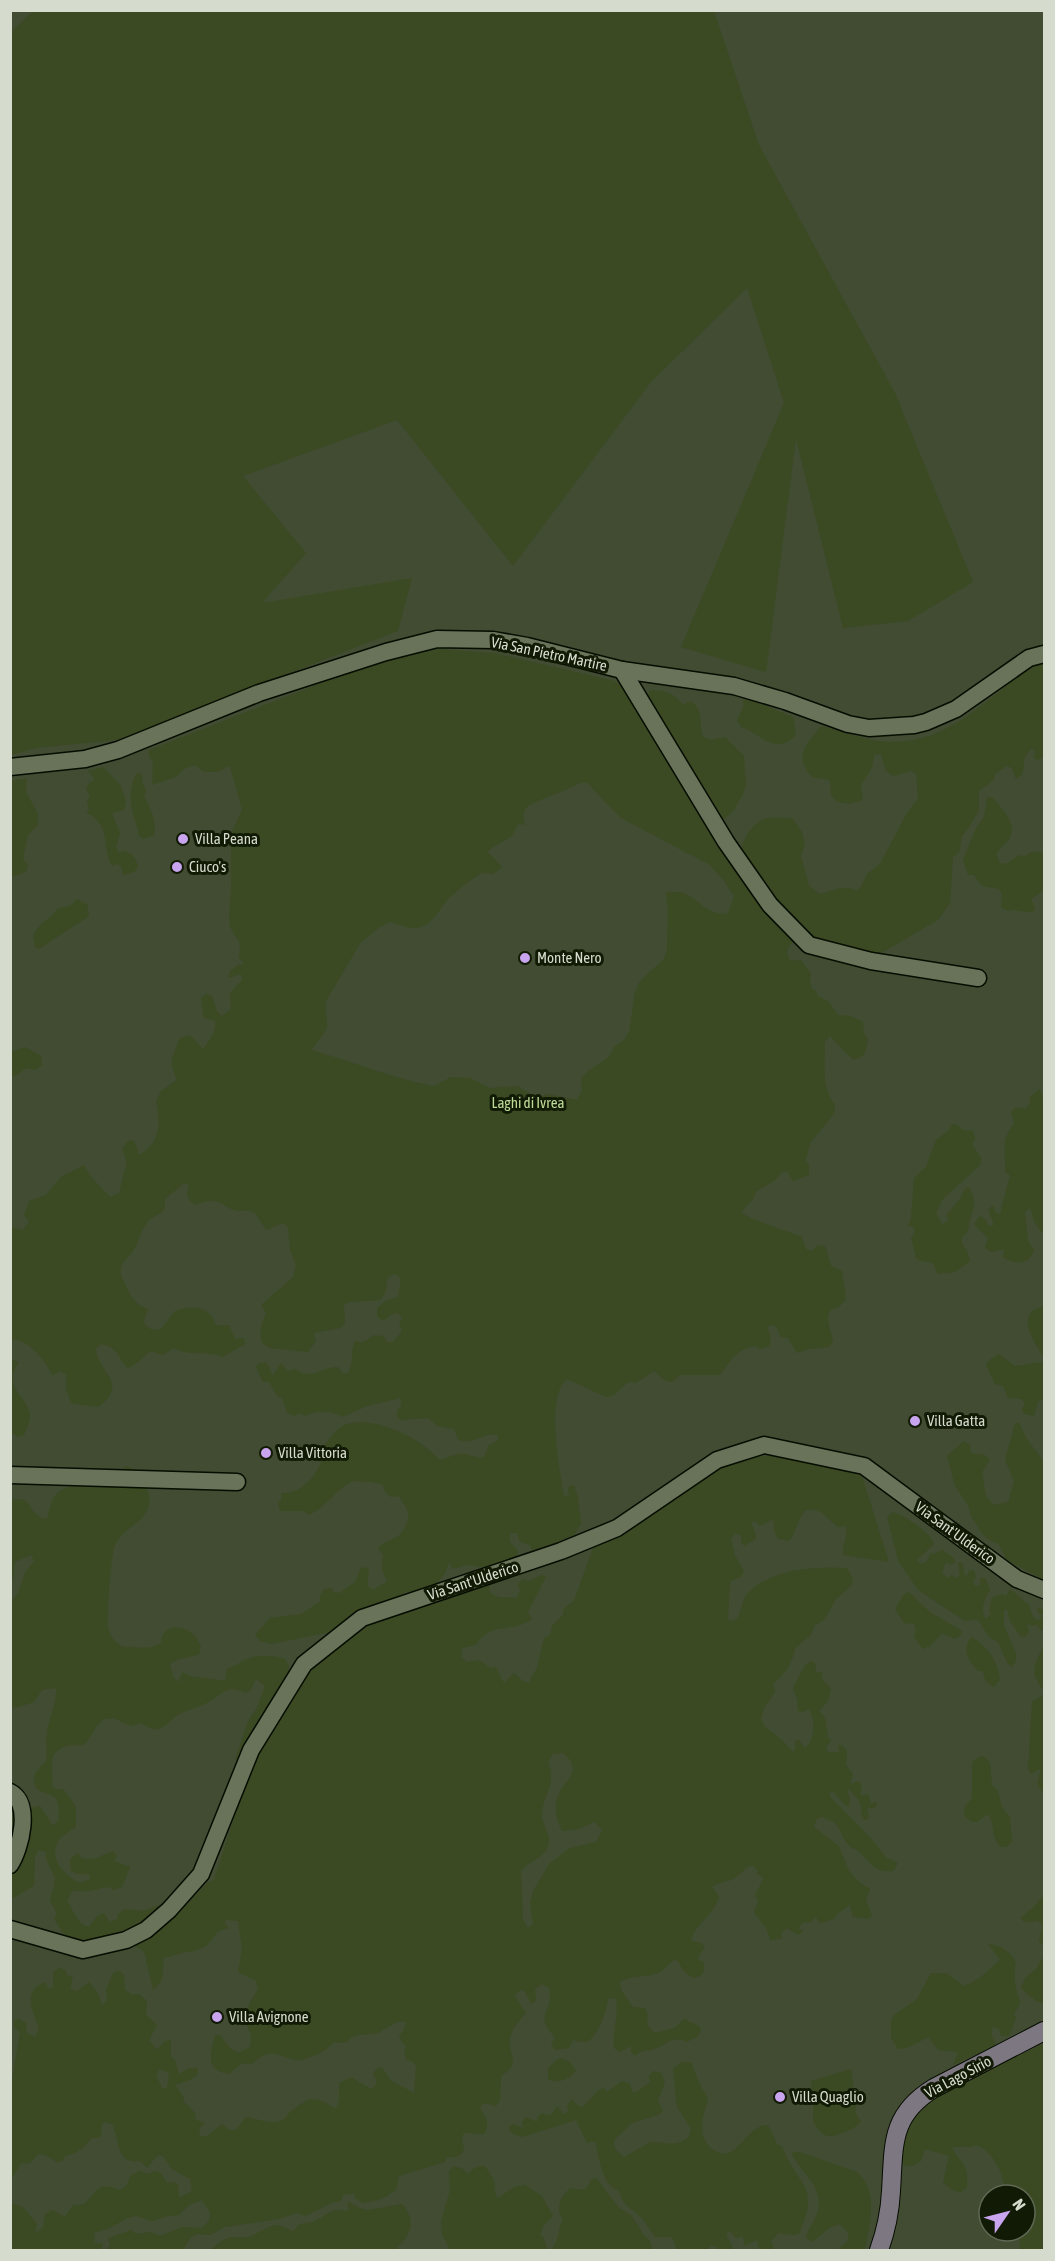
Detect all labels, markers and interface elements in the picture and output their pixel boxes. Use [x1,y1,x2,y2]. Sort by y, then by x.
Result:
street label: Via San Pietro Martire [490,633,609,674]
place label: Villa Peana [195,830,258,847]
marker: Villa Peana [176,832,190,846]
place label: Ciuco's [189,858,226,875]
marker: Ciuco's [170,860,184,874]
place label: Monte Nero [537,949,602,966]
marker: Monte Nero [518,951,532,965]
park label: Laghi di Ivrea [492,1094,564,1111]
place label: Villa Gatta [927,1412,985,1429]
marker: Villa Gatta [908,1414,922,1428]
place label: Villa Vittoria [278,1444,347,1461]
marker: Villa Vittoria [259,1446,273,1460]
street label: Via Sant'Ulderico [912,1498,998,1567]
street label: Via Sant'Ulderico [425,1558,520,1603]
place label: Villa Avignone [229,2008,309,2025]
marker: Villa Avignone [210,2010,224,2024]
street label: Via Lago Sirio [922,2052,994,2101]
place label: Villa Quaglio [792,2088,864,2105]
marker: Villa Quaglio [773,2090,787,2104]
north arrow [977,2183,1037,2243]
text: N [1009,2195,1029,2213]

